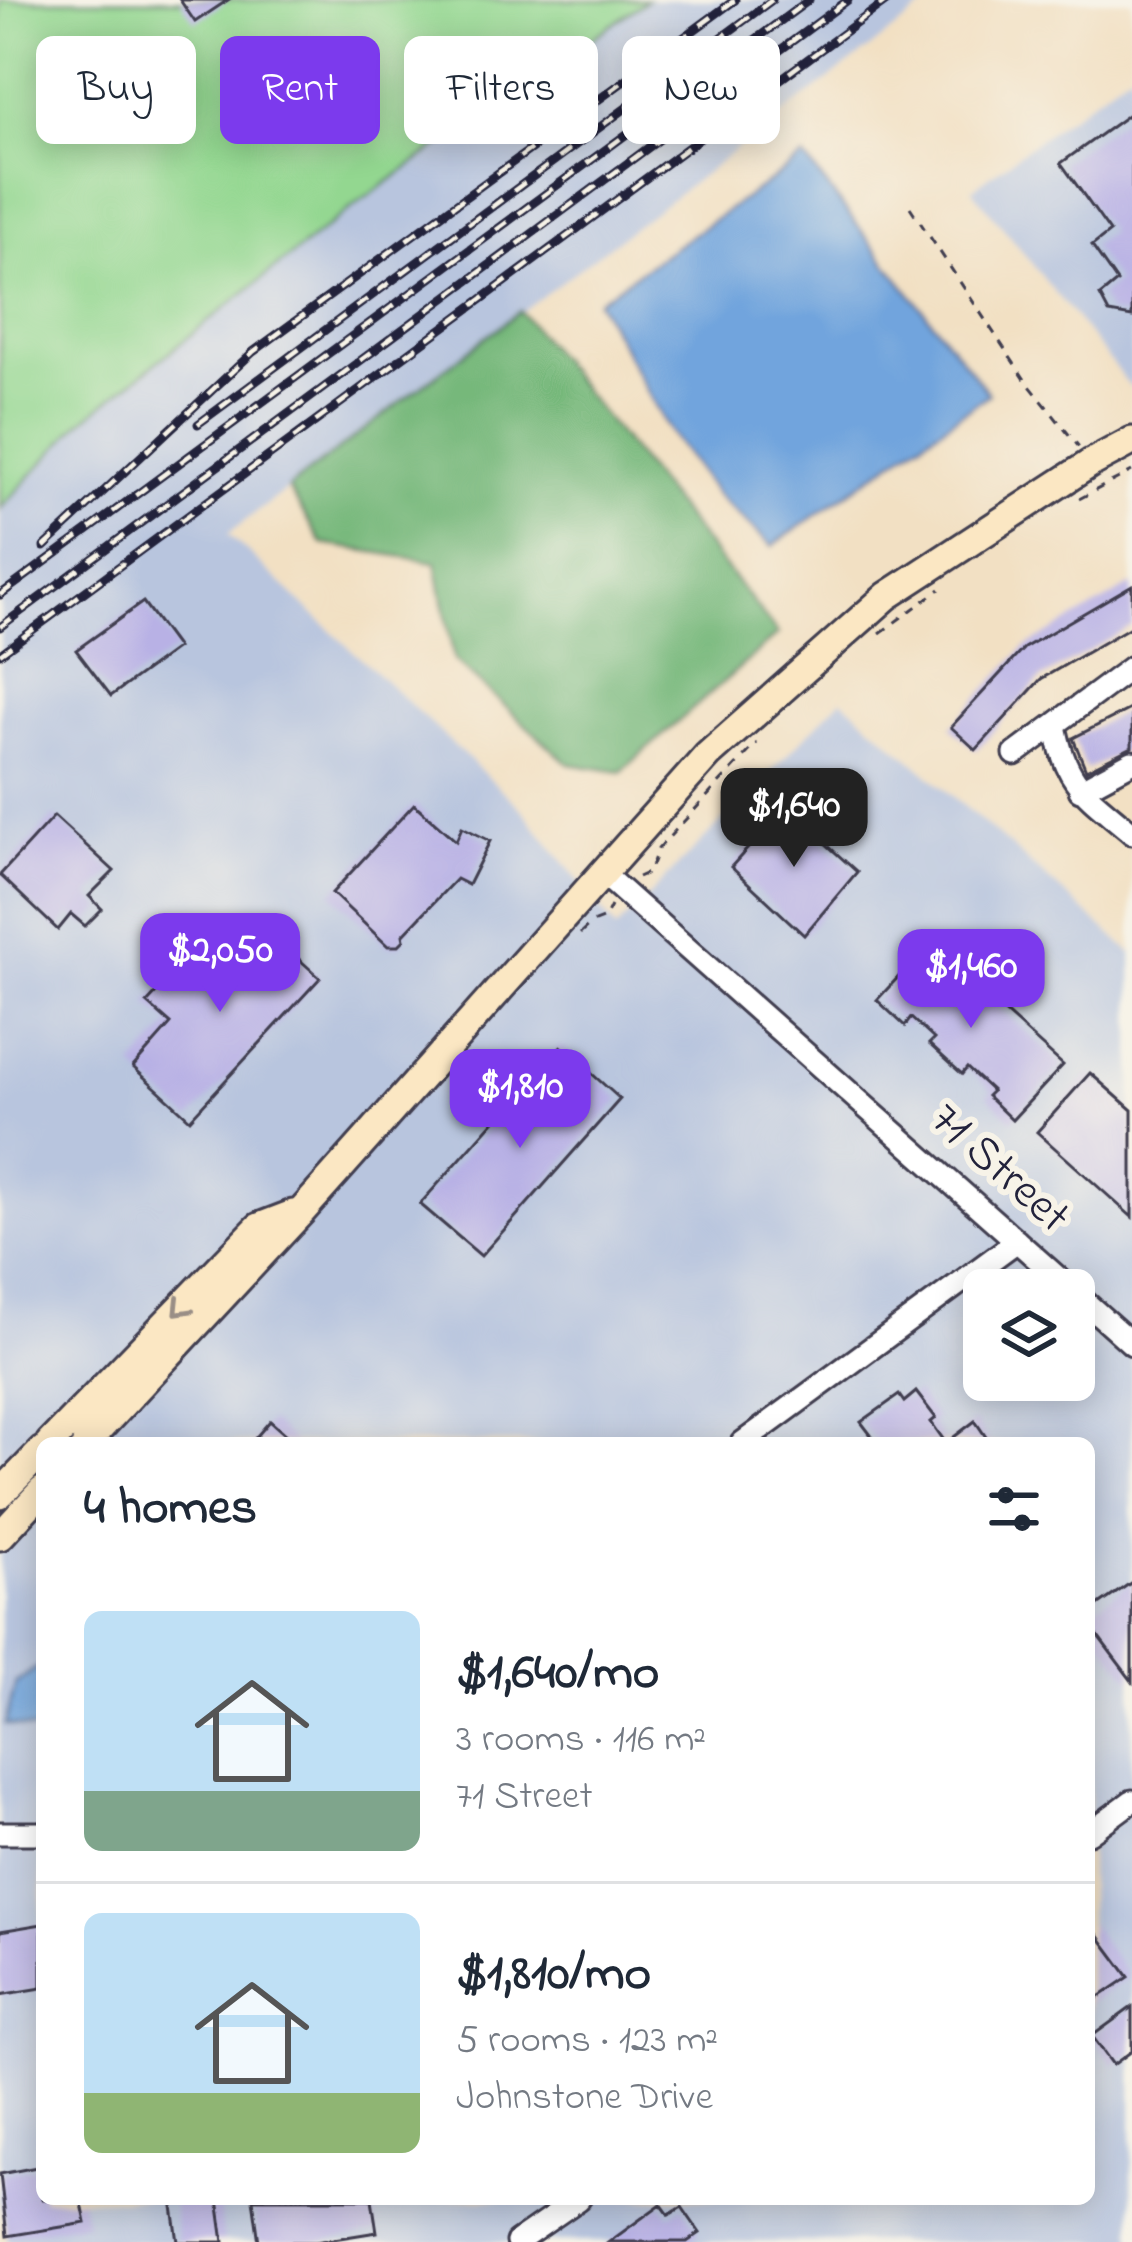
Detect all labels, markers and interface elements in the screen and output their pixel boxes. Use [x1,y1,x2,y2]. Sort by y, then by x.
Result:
chip: Buy [36,36,196,144]
chip: Rent [220,36,380,144]
chip: Filters [404,36,598,144]
chip: New [622,36,780,144]
pin: $1,640 [696,768,892,870]
text: $1,640 [748,778,840,835]
pin: $2,050 [122,913,318,1015]
text: $2,050 [167,923,273,980]
pin: $1,460 [873,929,1069,1031]
text: $1,460 [925,939,1017,996]
pin: $1,810 [422,1049,618,1151]
text: $1,810 [477,1059,563,1116]
street label: 71 Street [913,1087,1085,1251]
map controls [963,1269,1095,1401]
button: layers [963,1269,1095,1401]
one-way arrow [173,1294,195,1315]
text: 4 homes [84,1472,257,1547]
icon: filters [981,1476,1047,1542]
text: $1,640/mo [456,1637,659,1712]
icon: home [180,1659,324,1803]
text: 3 rooms · 116 m² [456,1712,706,1769]
text: 71 Street [456,1769,593,1826]
text: $1,810/mo [456,1938,651,2013]
icon: home [180,1961,324,2105]
text: 5 rooms · 123 m² [456,2013,718,2070]
text: Johnstone Drive [456,2070,713,2127]

